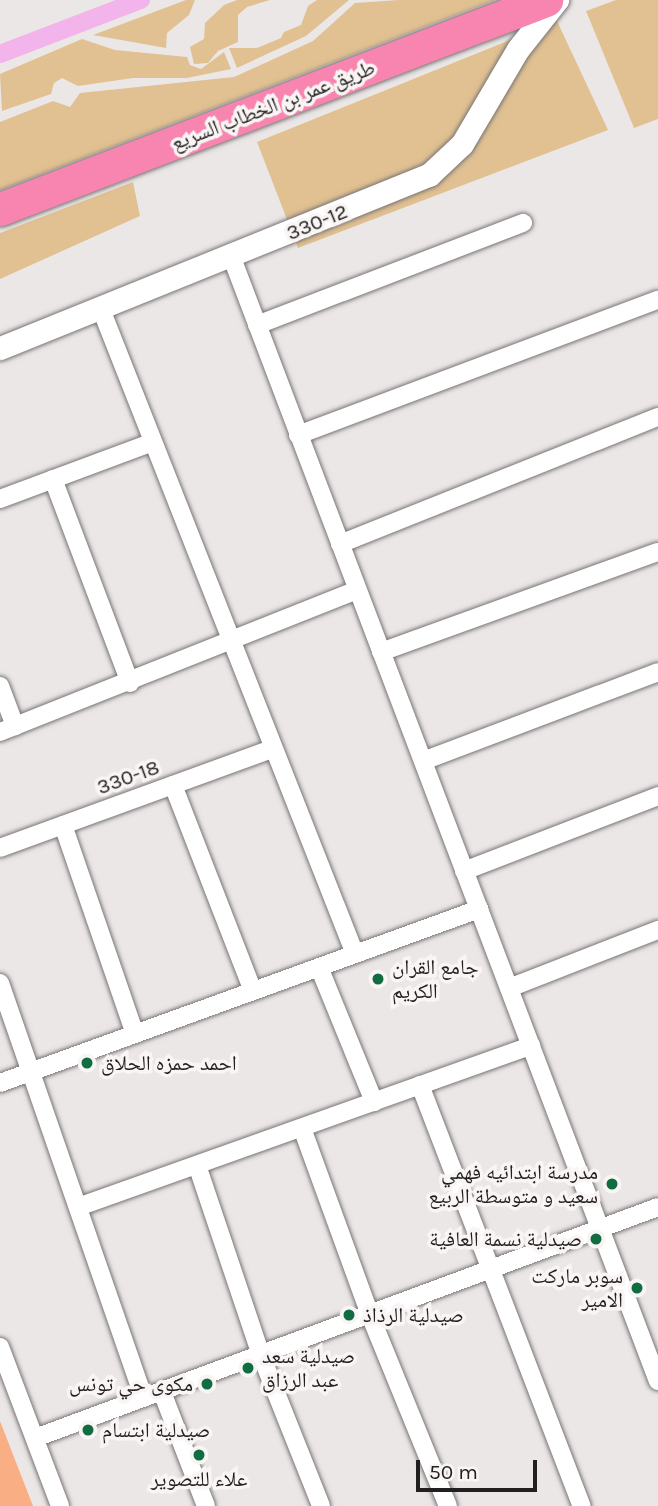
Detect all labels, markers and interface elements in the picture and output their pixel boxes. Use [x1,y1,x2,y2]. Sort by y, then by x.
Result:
street label: طريق عمر بن الخطاب السريع [168,55,378,155]
street label: 330-12 [283,198,351,246]
street label: 330-18 [93,754,163,800]
place label: جامع القران الكريم [392,954,479,1004]
marker: جامع القران الكريم [370,971,386,987]
place label: احمد حمزه الحلاق [101,1050,237,1076]
marker: احمد حمزه الحلاق [79,1055,95,1071]
place label: مدرسة ابتدائيه فهمي سعيد و متوسطة الربيع [428,1159,598,1209]
marker: مدرسة ابتدائيه فهمي سعيد و متوسطة الربيع [604,1176,620,1192]
place label: صيدلية نسمة العافية [429,1226,582,1252]
marker: صيدلية نسمة العافية [588,1231,604,1247]
place label: سوبر ماركت الامير [531,1263,623,1313]
marker: سوبر ماركت الامير [629,1280,645,1296]
place label: صيدلية الرذاذ [363,1302,464,1328]
marker: صيدلية الرذاذ [341,1307,357,1323]
place label: صيدلية سعد عبد الرزاق [262,1343,355,1393]
marker: صيدلية سعد عبد الرزاق [240,1360,256,1376]
place label: مكوى حي تونس [69,1371,193,1397]
marker: مكوى حي تونس [199,1376,215,1392]
place label: صيدلية ابتسام [102,1417,210,1443]
marker: صيدلية ابتسام [80,1422,96,1438]
scale bar [420,1446,541,1490]
marker: علاء للتصوير [191,1447,207,1463]
text: 50 m [429,1460,478,1484]
place label: علاء للتصوير [151,1466,247,1492]

